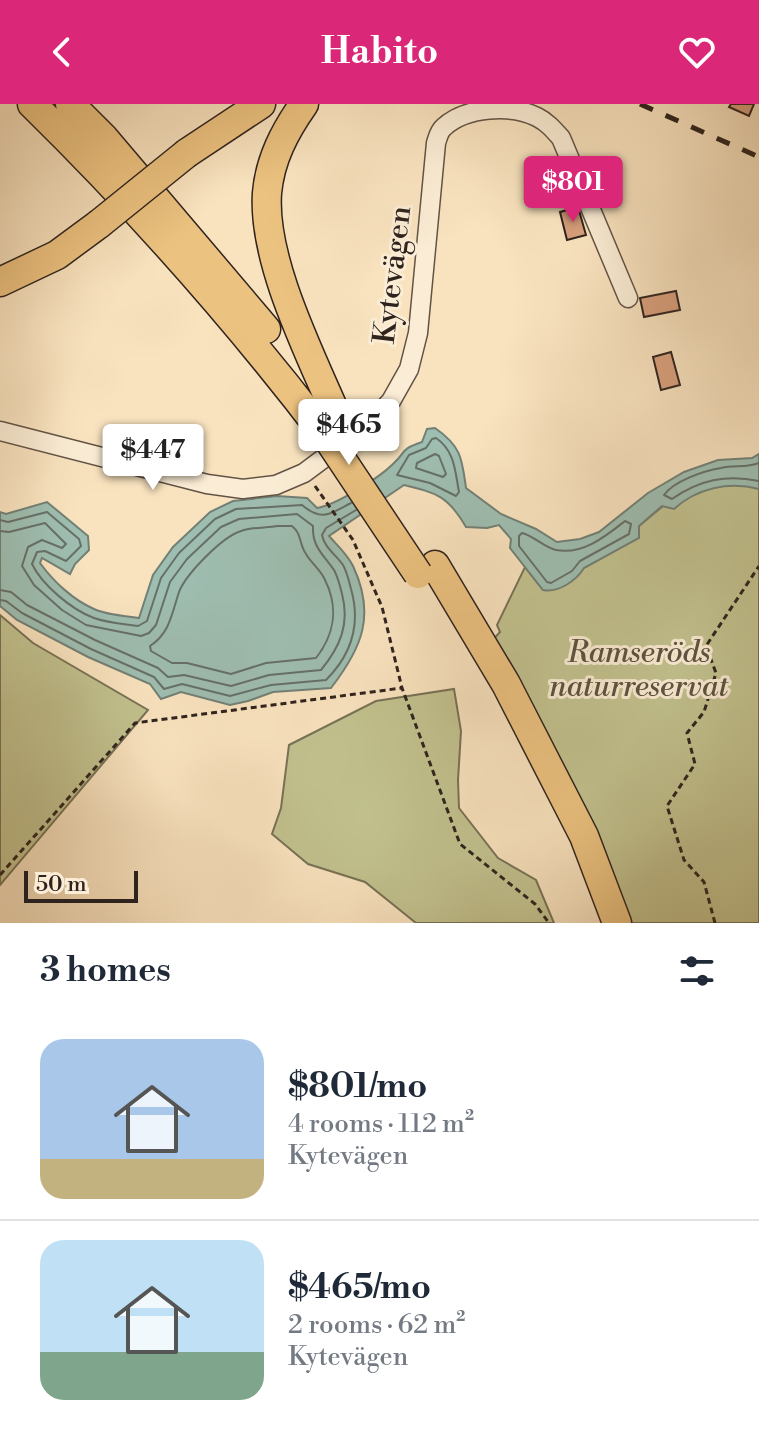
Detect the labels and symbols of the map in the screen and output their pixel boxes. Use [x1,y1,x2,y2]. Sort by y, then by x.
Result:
pin: $801 [526,156,620,224]
street label: Kytevägen [366,204,420,346]
pin: $465 [302,399,396,467]
pin: $447 [106,424,200,492]
park label: Ramseröds naturreservat [550,634,729,706]
scale bar [24,867,138,903]

